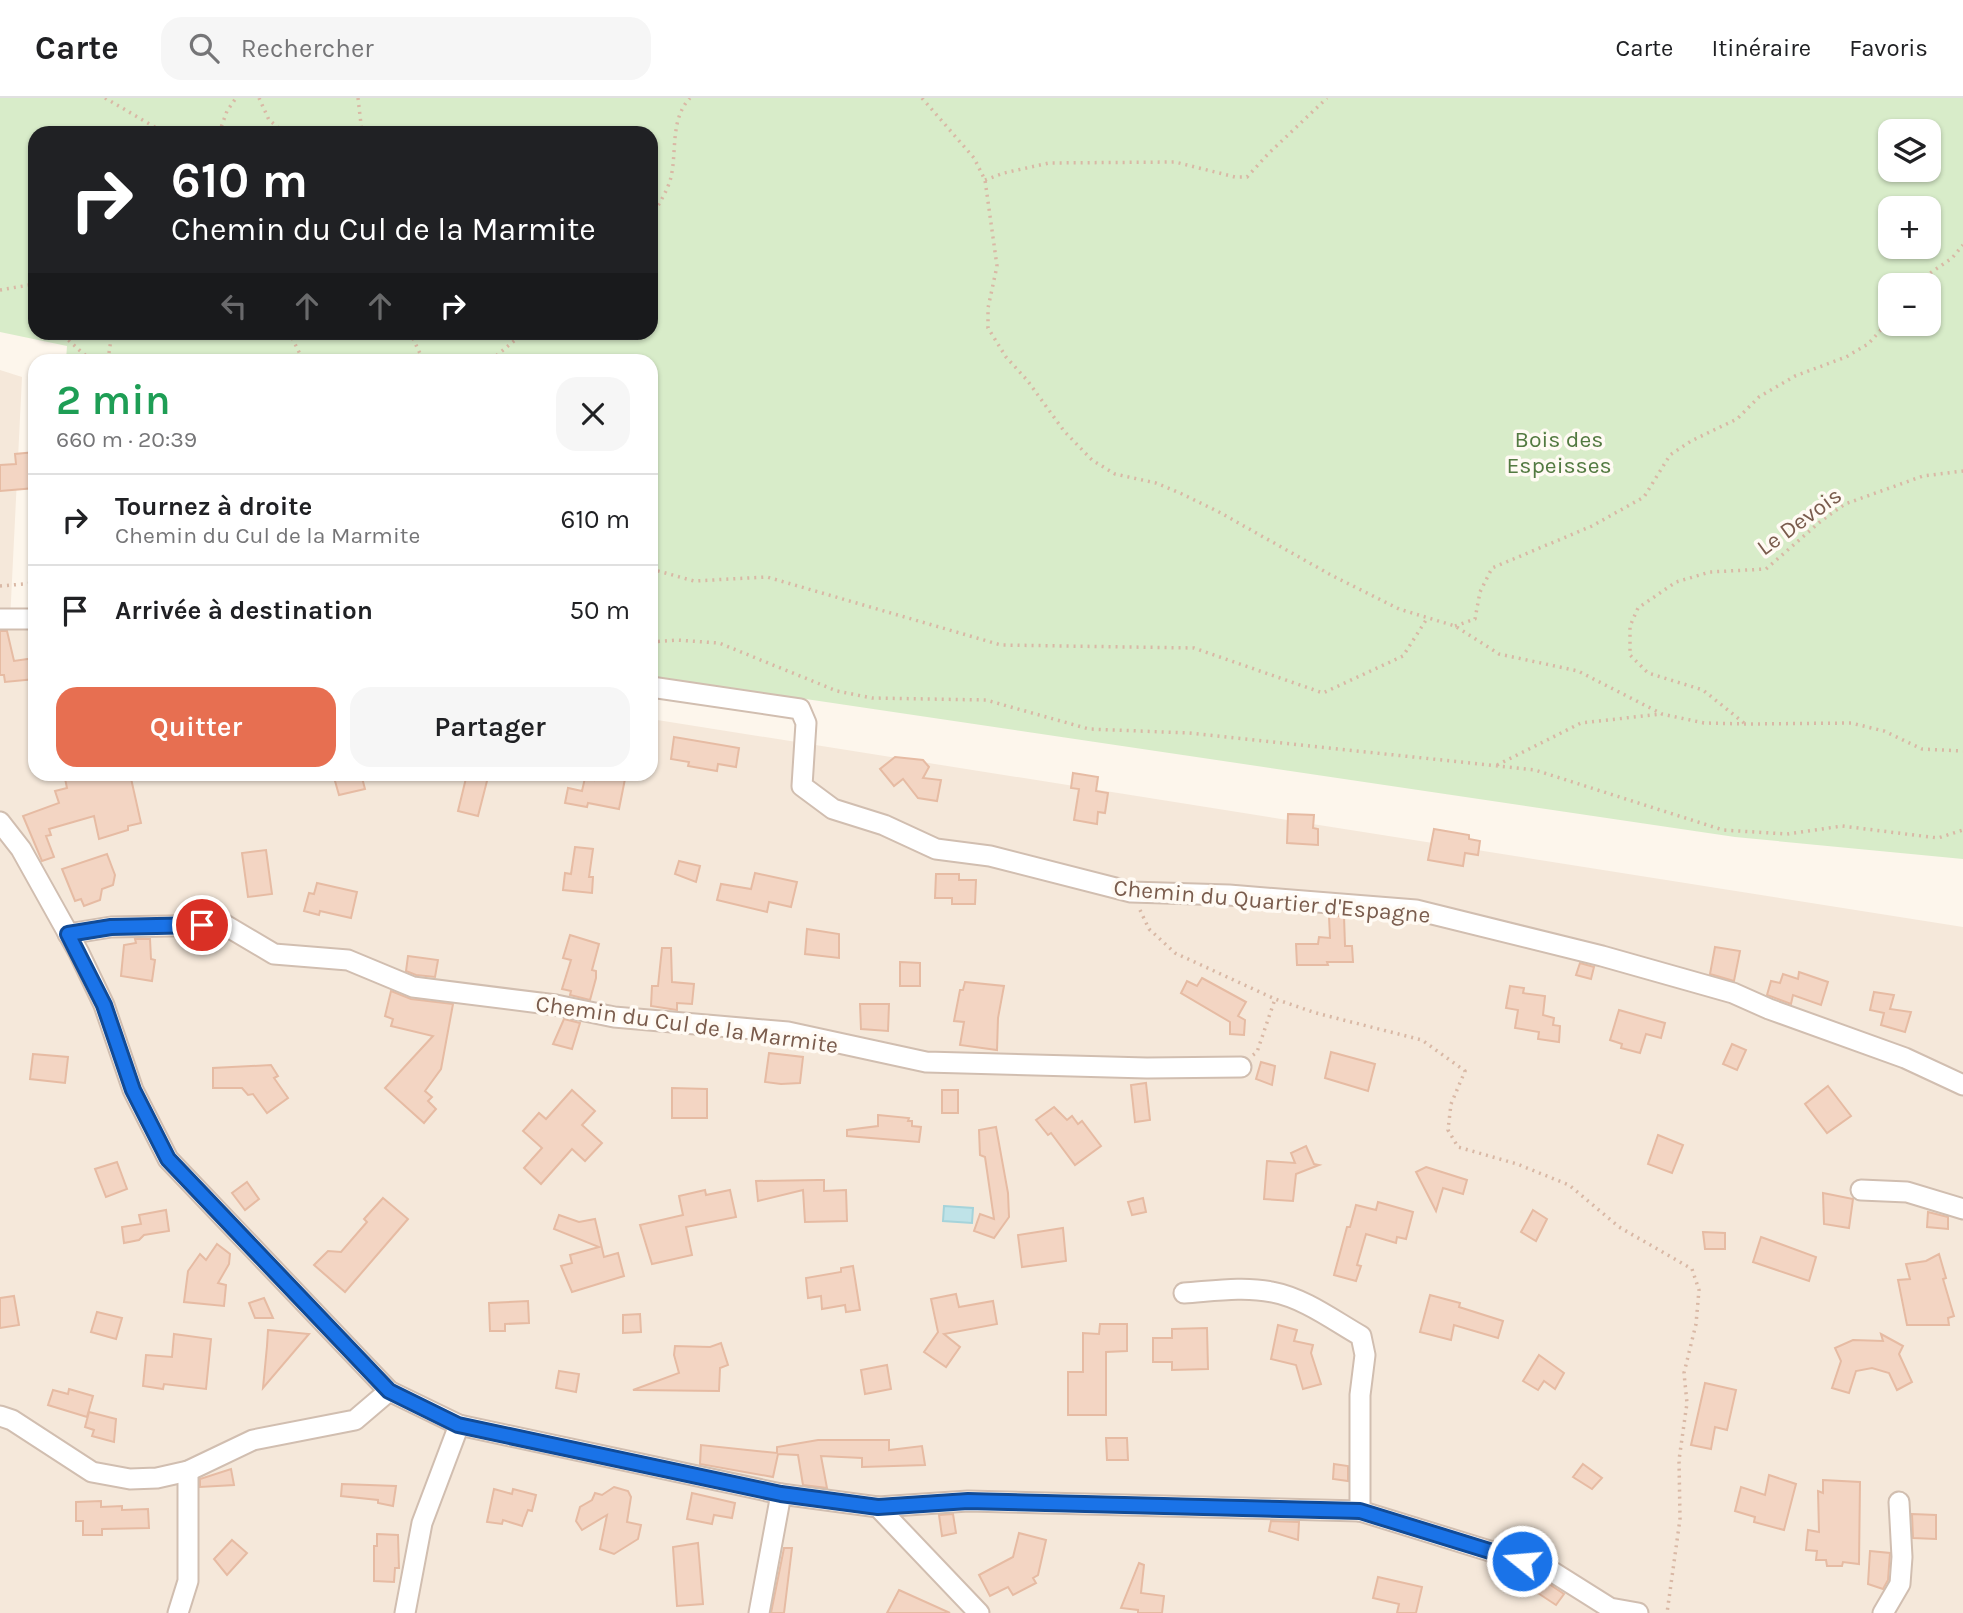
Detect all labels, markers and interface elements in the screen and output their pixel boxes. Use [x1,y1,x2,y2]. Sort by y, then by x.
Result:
search box [161,17,651,80]
text: Carte [35,29,119,67]
icon: search [185,29,223,67]
text: Rechercher [241,33,374,64]
text: Carte [1615,34,1673,62]
text: Itinéraire [1711,34,1811,62]
text: Favoris [1849,34,1928,62]
map controls [1878,119,1941,336]
button: layers [1878,119,1941,182]
text: 610 m [171,152,308,209]
icon: right [56,154,147,245]
button: + [1878,196,1941,259]
text: Chemin du Cul de la Marmite [171,211,596,248]
button: − [1878,273,1941,336]
icon: left [215,287,253,325]
icon: ahead [288,287,326,325]
icon: ahead [361,287,399,325]
icon: right [434,287,472,325]
text: 2 min [56,375,171,425]
button: close [556,377,630,451]
text: 660 m · 20:39 [56,426,197,453]
park label: Bois des Espeisses [1506,426,1612,479]
street label: Le Devois [1752,482,1847,561]
text: Tournez à droite [115,491,312,522]
icon: right [56,501,94,539]
text: 610 m [561,504,630,535]
text: Chemin du Cul de la Marmite [115,522,420,549]
icon: arrive [56,592,94,630]
text: Arrivée à destination [115,595,373,626]
text: 50 m [569,595,630,626]
button: Quitter [56,687,336,767]
button: Partager [350,687,630,767]
street label: Chemin du Quartier d'Espagne [1112,874,1432,929]
pin [172,895,232,955]
icon: arrive [183,906,221,944]
street label: Chemin du Cul de la Marmite [534,990,840,1059]
position arrow [1485,1524,1559,1598]

